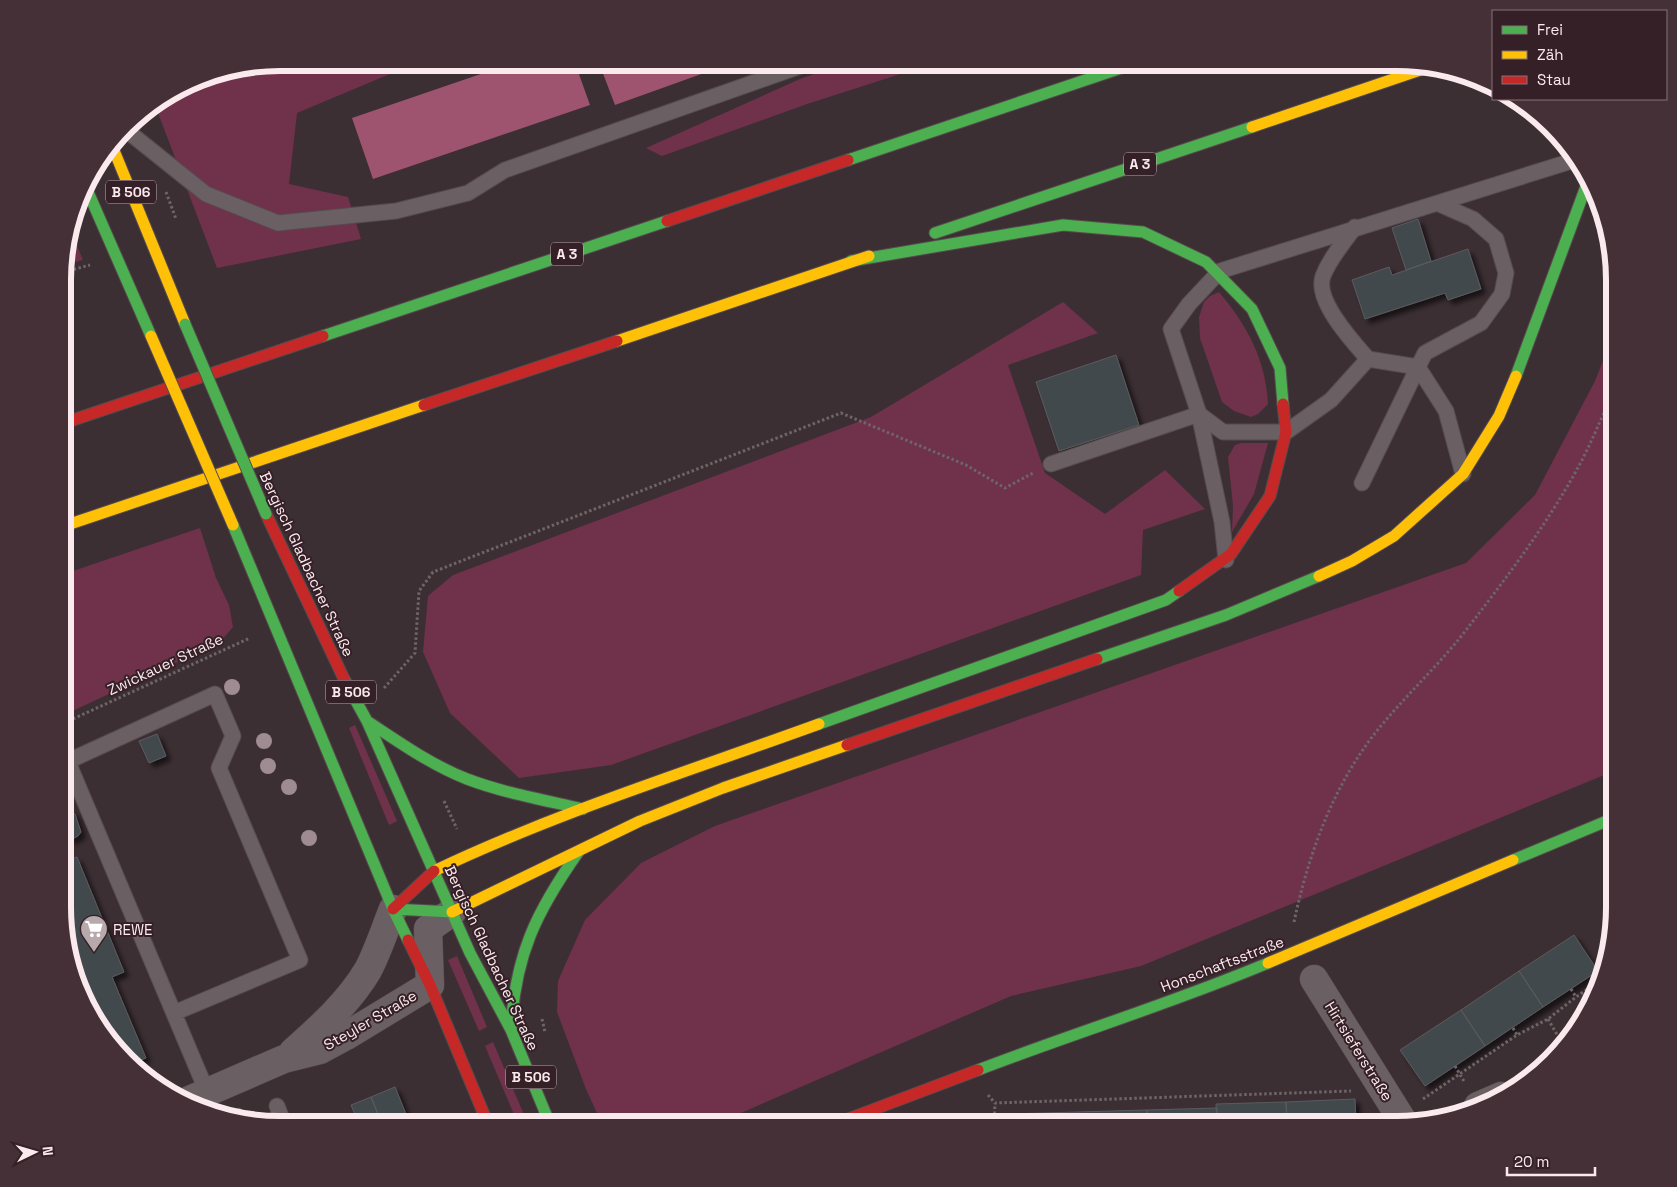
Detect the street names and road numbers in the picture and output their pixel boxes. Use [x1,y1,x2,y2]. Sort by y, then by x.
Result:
road number: A 3 [1124,152,1156,175]
road number: B 506 [106,180,156,203]
road number: A 3 [551,242,583,266]
street label: Bergisch Gladbacher Straße [256,468,358,660]
street label: Zwickauer Straße [104,629,226,699]
road number: B 506 [326,680,376,704]
street label: Bergisch Gladbacher Straße [441,862,543,1054]
street label: Honschaftsstraße [1158,932,1287,996]
street label: Steyler Straße [320,986,420,1054]
street label: Hirtsieferstraße [1321,998,1397,1104]
road number: B 506 [506,1066,556,1088]

